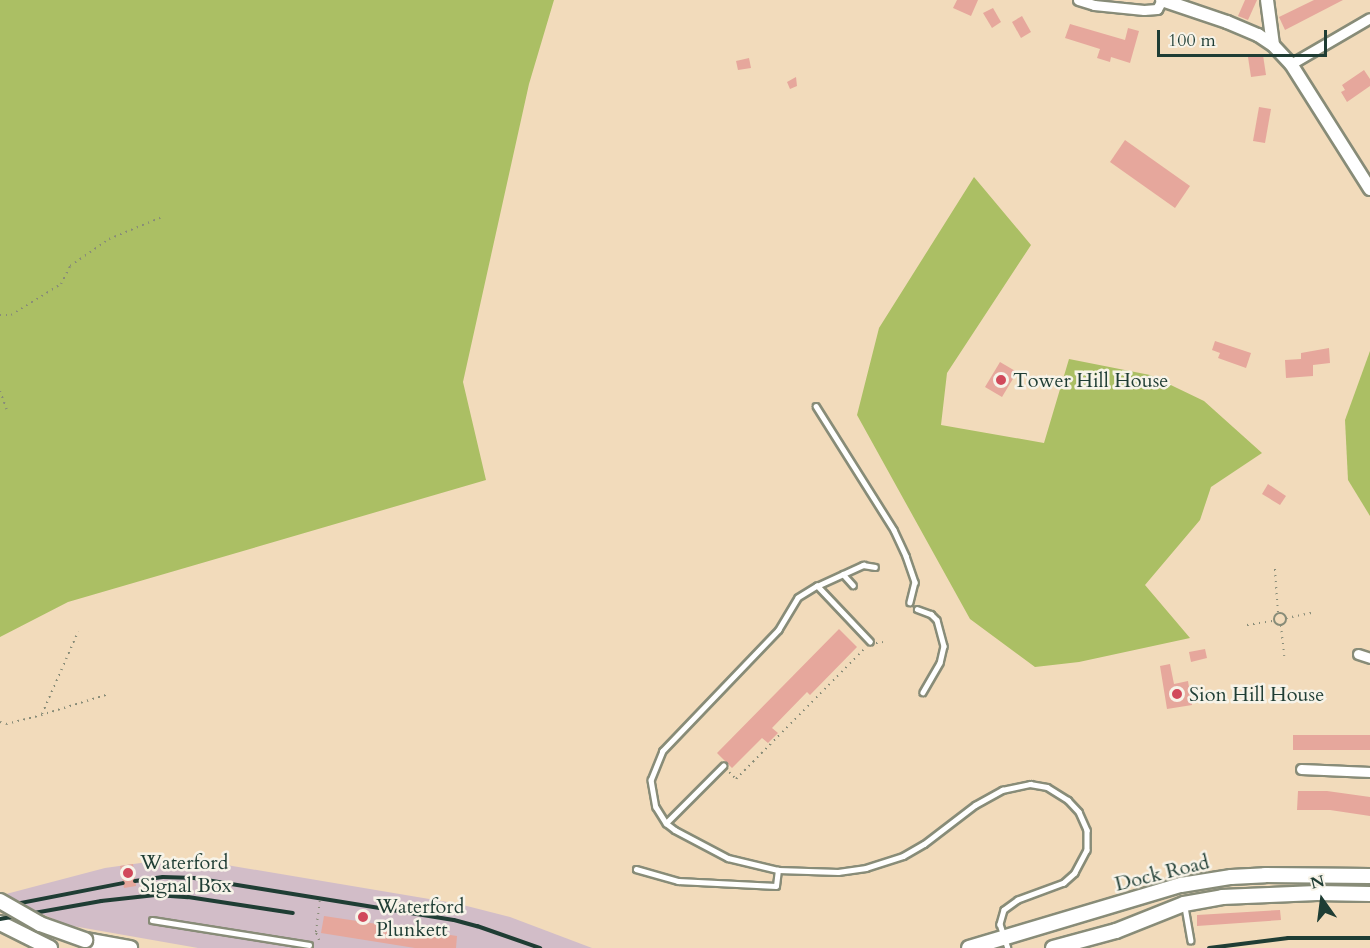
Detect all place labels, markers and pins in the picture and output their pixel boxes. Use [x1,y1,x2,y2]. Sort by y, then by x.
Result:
place label: Tower Hill House [1013,368,1168,392]
marker: Tower Hill House [994,373,1008,387]
place label: Sion Hill House [1189,682,1324,706]
marker: Sion Hill House [1170,687,1184,701]
place label: Waterford Signal Box [140,850,232,897]
marker: Waterford Signal Box [121,866,135,880]
place label: Waterford Plunkett [376,894,464,941]
marker: Waterford Plunkett [354,908,372,926]

